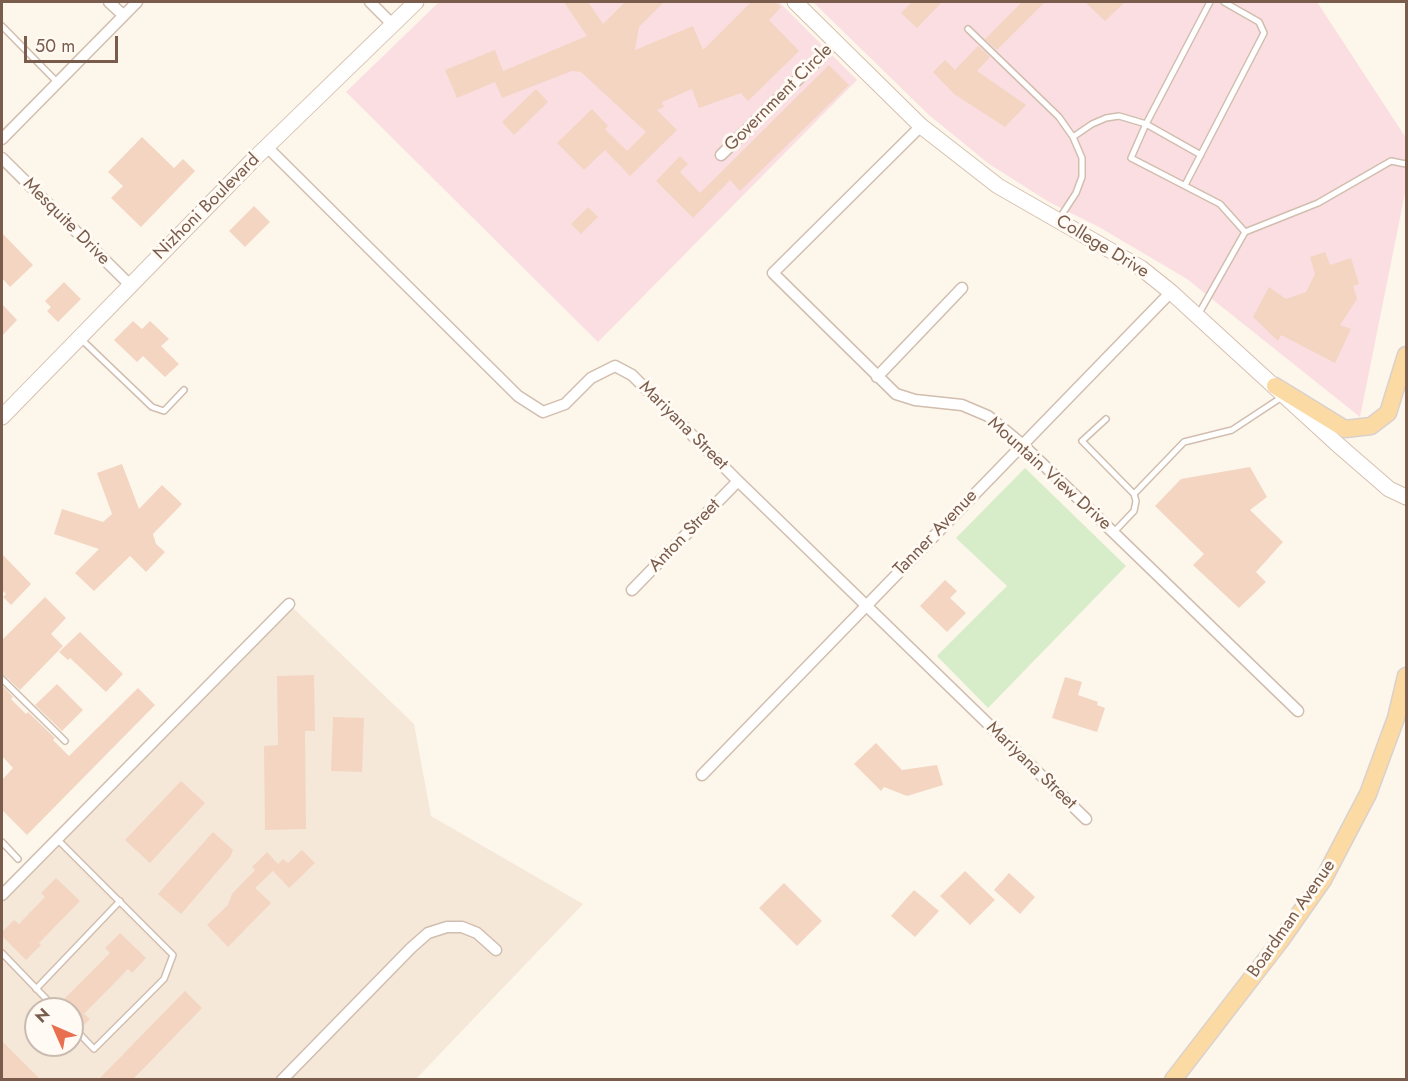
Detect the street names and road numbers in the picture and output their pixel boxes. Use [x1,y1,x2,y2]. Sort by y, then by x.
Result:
street label: Government Circle [721,40,837,156]
street label: Nizhoni Boulevard [149,149,265,265]
street label: Mesquite Drive [18,174,114,270]
street label: College Drive [1052,211,1152,283]
street label: Mariyana Street [634,377,732,475]
street label: Mountain View Drive [983,413,1115,535]
street label: Tanner Avenue [890,486,982,580]
street label: Anton Street [645,495,725,577]
street label: Mariyana Street [981,718,1081,814]
street label: Boardman Avenue [1243,856,1341,982]

